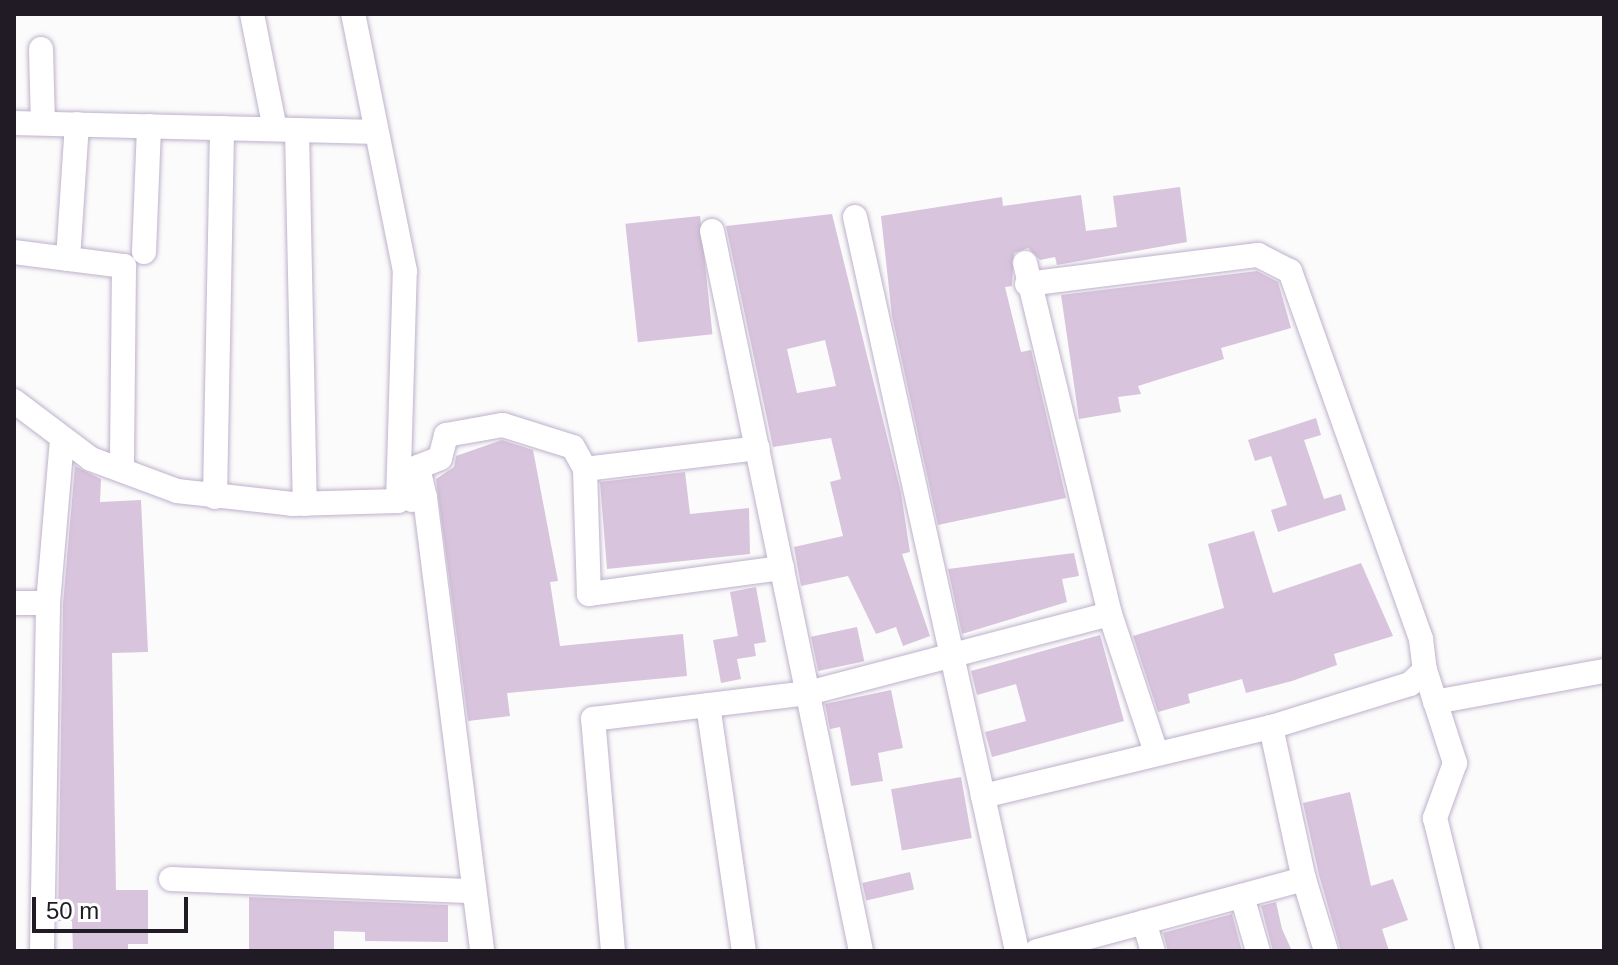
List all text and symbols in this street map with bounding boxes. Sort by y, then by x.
scale bar [36,881,192,931]
text: 50 m [46,897,99,924]

